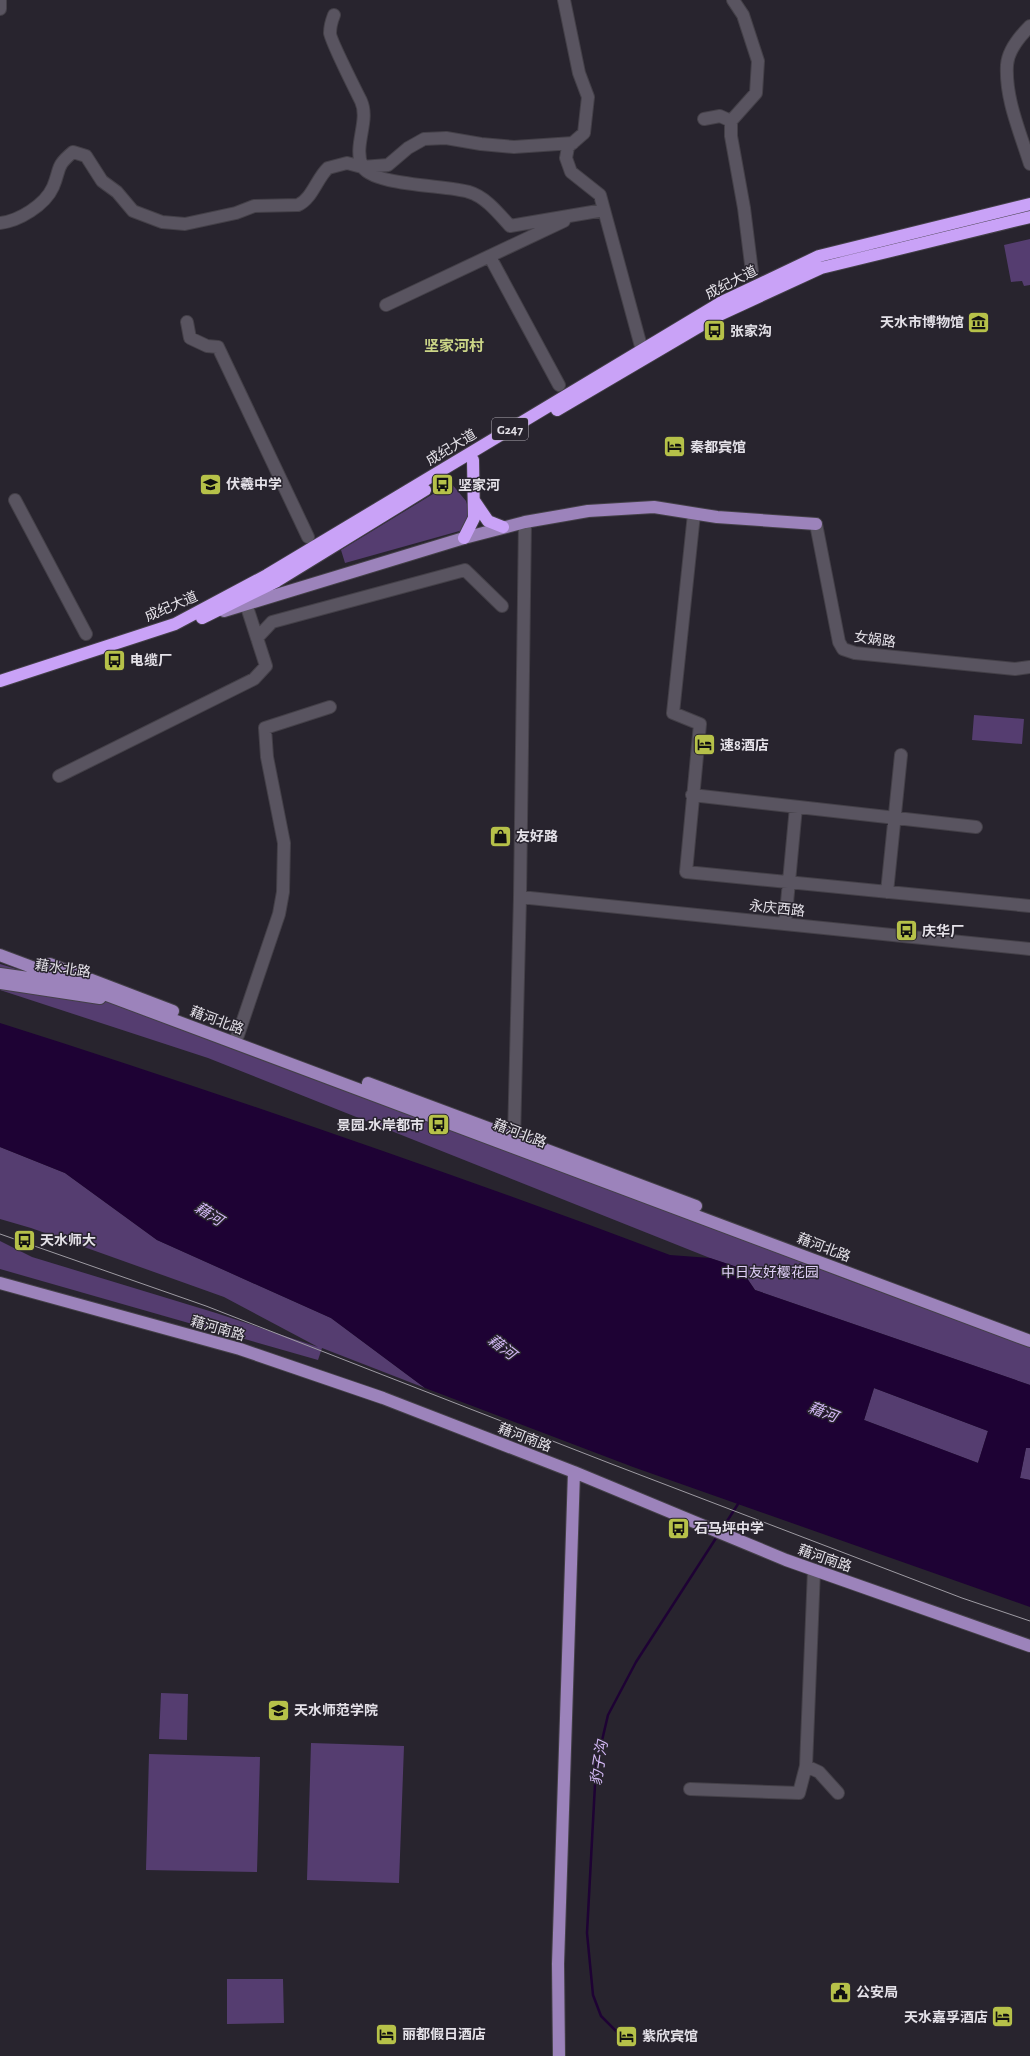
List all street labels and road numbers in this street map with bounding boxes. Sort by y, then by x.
street label: 成纪大道 [703,263,760,302]
road number: G247 [492,418,528,440]
street label: 成纪大道 [423,427,479,468]
street label: 成纪大道 [142,589,200,624]
street label: 女娲路 [853,628,897,650]
street label: 永庆西路 [748,898,806,919]
street label: 藉水北路 [34,956,92,980]
street label: 藉河北路 [188,1003,246,1037]
street label: 藉河北路 [491,1115,549,1151]
street label: 藉河北路 [795,1229,853,1265]
street label: 藉河南路 [189,1314,247,1343]
street label: 藉河南路 [496,1420,554,1455]
street label: 藉河南路 [796,1542,854,1575]

